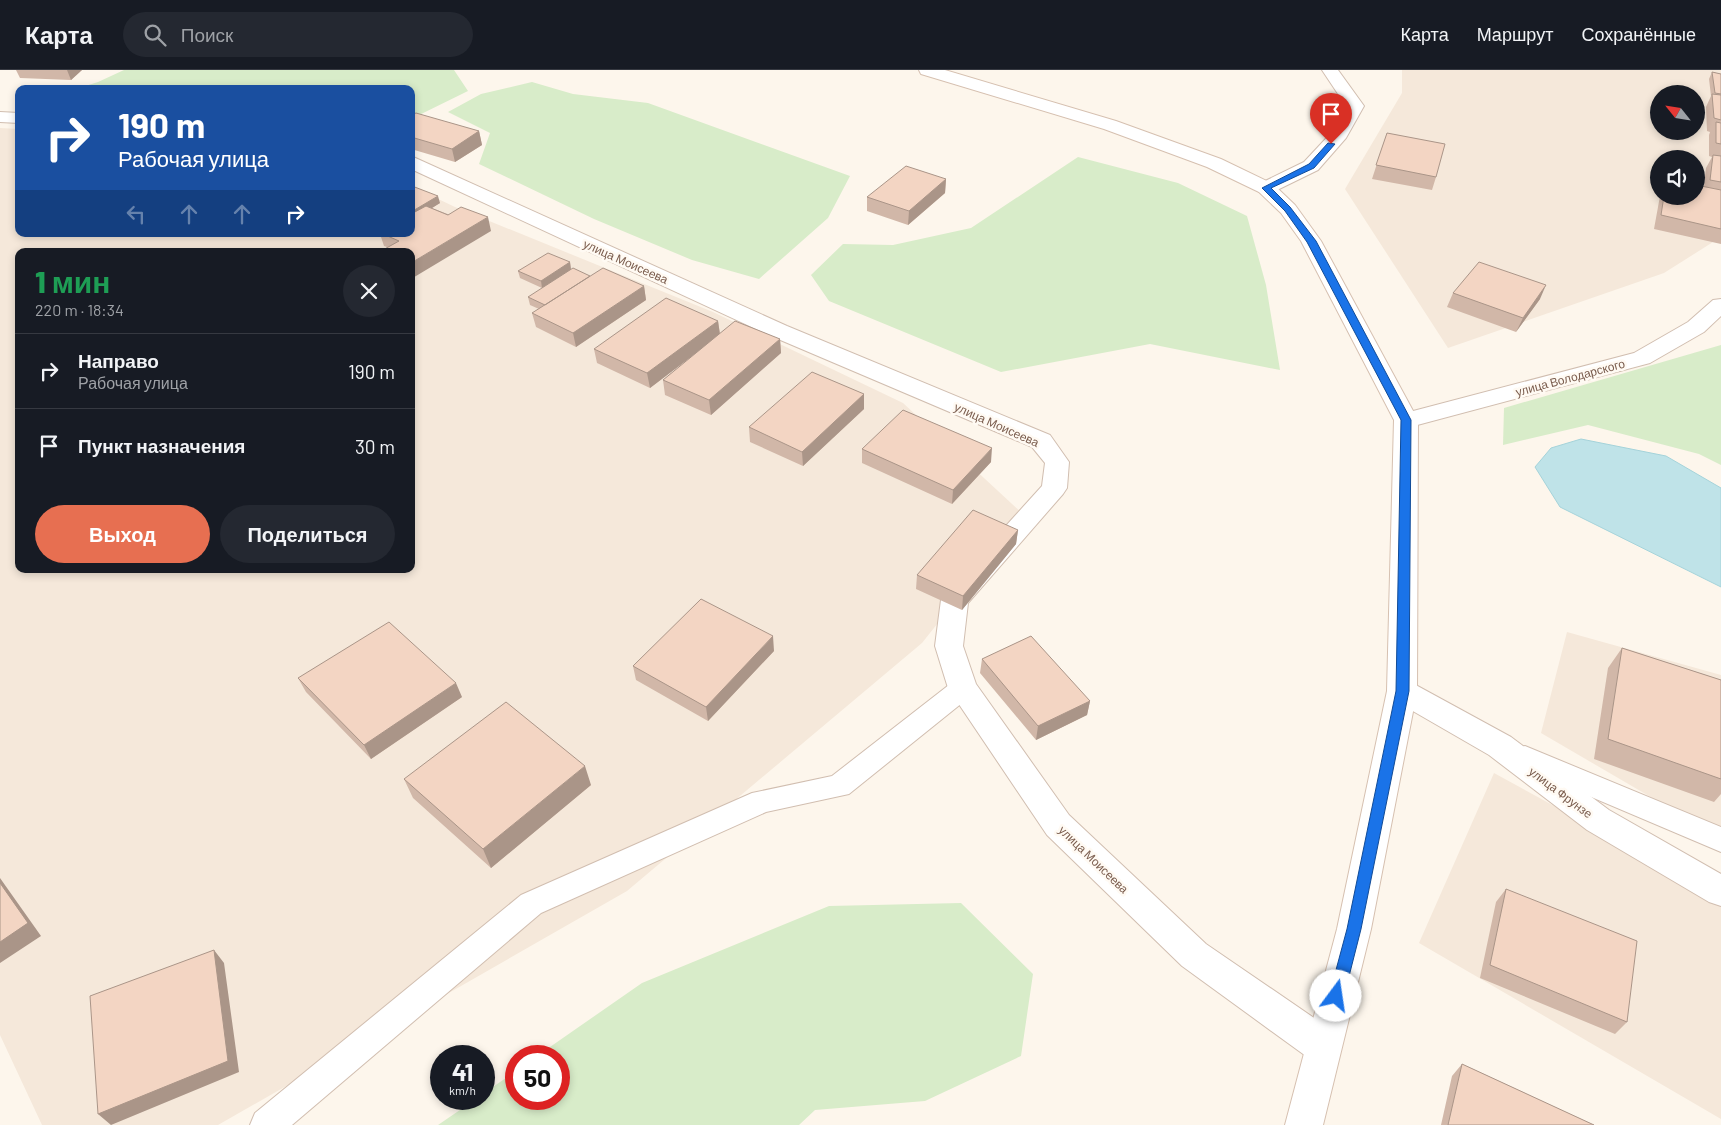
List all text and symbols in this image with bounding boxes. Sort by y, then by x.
search box [123,12,473,57]
text: Карта [25,20,93,49]
icon: search [141,21,169,49]
text: Поиск [181,23,233,46]
text: Карта [1401,23,1449,45]
text: Маршрут [1477,23,1553,45]
text: Сохранённые [1581,23,1696,45]
north arrow [1650,85,1705,140]
map controls [1650,85,1705,205]
pin [1310,93,1352,144]
icon: arrive [1317,100,1345,128]
text: 190 m [118,103,205,145]
icon: right [35,105,100,170]
text: Рабочая улица [118,145,269,171]
button: sound [1650,150,1705,205]
icon: left [122,200,150,228]
icon: ahead [175,200,203,228]
icon: ahead [228,200,256,228]
icon: right [281,200,309,228]
street label: улица Моисеева [581,236,671,287]
text: 1 мин [35,263,110,299]
button: close [343,265,395,317]
text: 220 m · 18:34 [35,300,124,319]
text: Направо [78,349,159,372]
street label: улица Володарского [1514,356,1627,399]
icon: right [35,357,63,385]
text: 190 m [348,360,395,383]
text: Рабочая улица [78,373,188,392]
street label: улица Моисеева [952,399,1042,450]
icon: arrive [35,432,63,460]
text: Пункт назначения [78,434,245,457]
text: 30 m [355,435,395,458]
button: Выход [35,505,210,563]
button: Поделиться [220,505,395,563]
street label: улица Фрунзе [1526,764,1596,821]
street label: улица Моисеева [1056,822,1132,897]
position arrow [1309,969,1361,1021]
speed limit sign: 50 [505,1045,570,1110]
text: 41 [452,1056,473,1086]
text: km/h [449,1083,476,1097]

